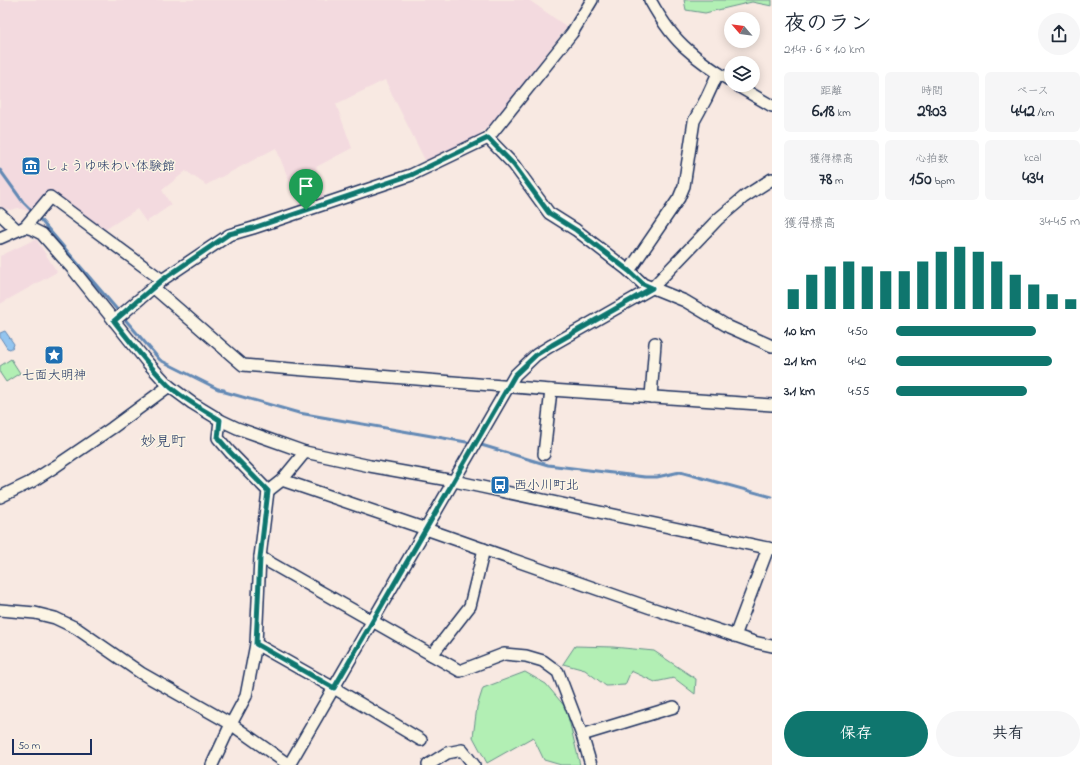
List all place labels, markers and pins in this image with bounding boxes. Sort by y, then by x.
museum icon: しょうゆ味わい体験館 [20,155,42,177]
place label: しょうゆ味わい体験館 [45,157,175,176]
pin [289,169,323,210]
place icon: 七面大明神 [43,344,65,366]
place label: 七面大明神 [21,366,87,385]
bus stop icon: 西小川町北 [489,474,511,496]
place label: 西小川町北 [514,476,579,495]

